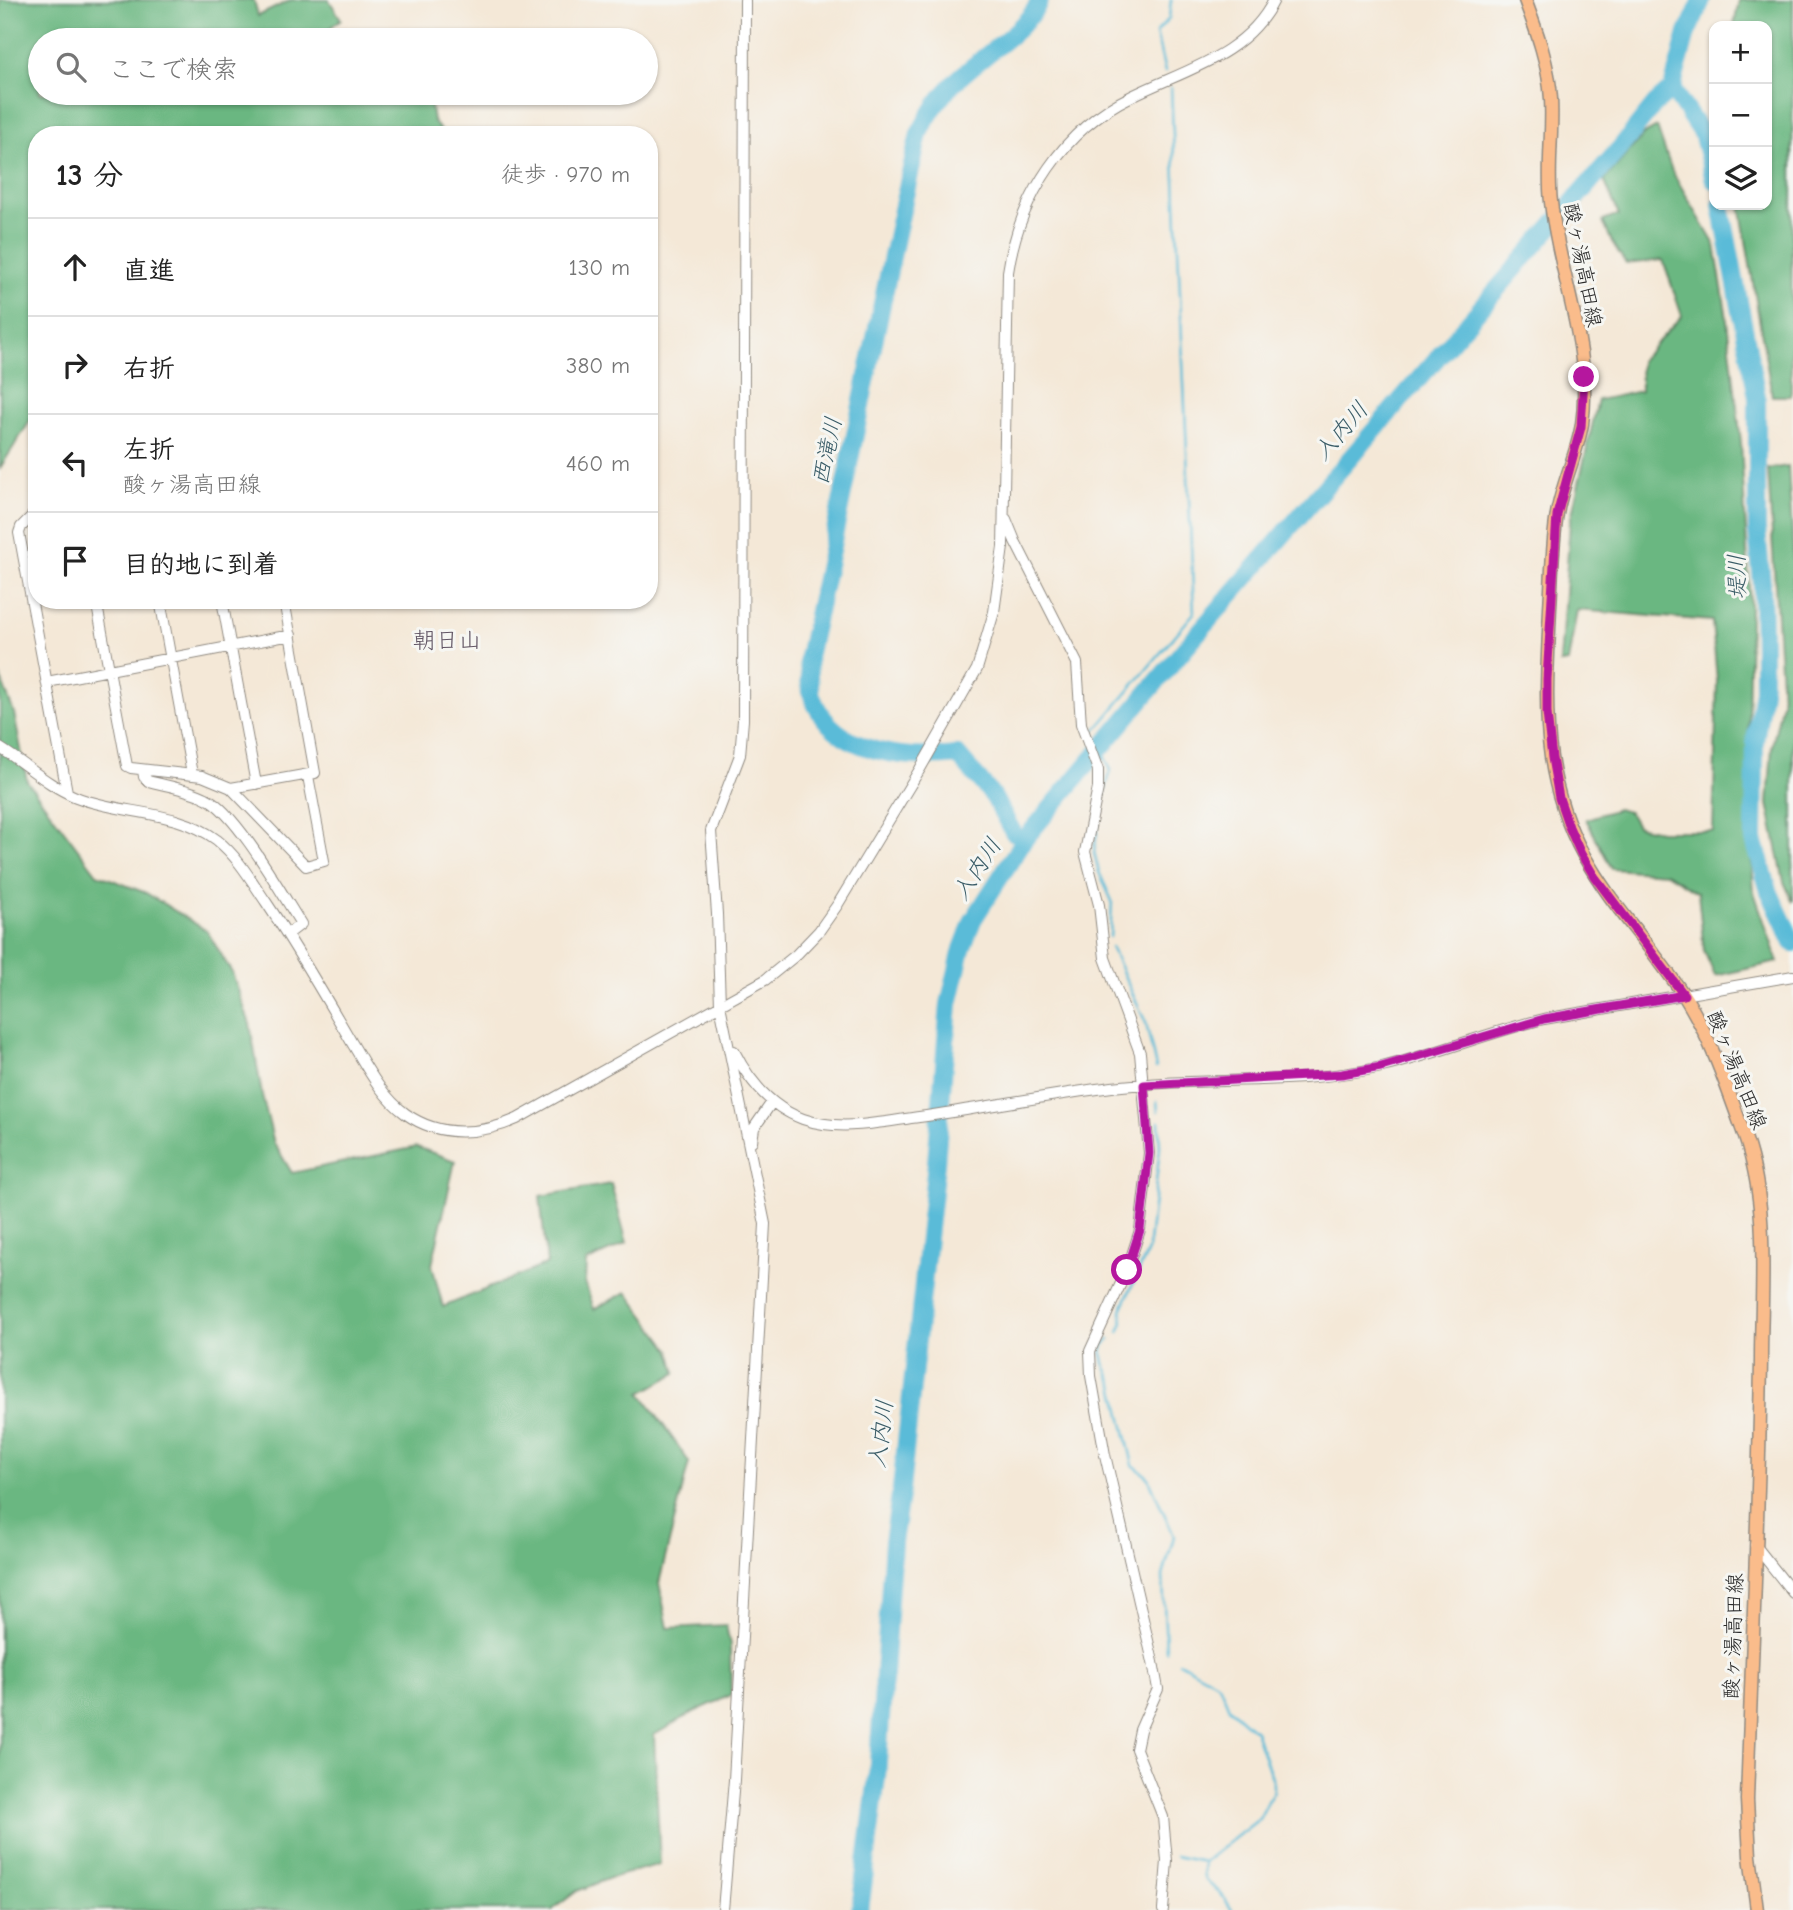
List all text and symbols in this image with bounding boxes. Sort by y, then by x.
map controls [1709,21,1772,210]
button: + [1709,21,1772,84]
search box [28,28,658,105]
icon: search [52,48,90,86]
text: ここで検索 [108,55,238,85]
button: − [1709,84,1772,147]
button: layers [1709,147,1772,210]
text: 13 分 [56,158,123,193]
text: 徒歩 · 970 m [501,161,630,188]
street label: 酸ヶ湯高田線 [1559,201,1607,329]
icon: ahead [56,248,94,286]
text: 130 m [569,254,630,281]
text: 直進 [123,256,175,286]
icon: right [56,346,94,384]
text: 380 m [566,352,630,379]
text: 右折 [123,354,175,384]
route end [1568,361,1599,392]
water label: 入内川 [1308,396,1374,466]
water label: 西滝川 [807,414,847,488]
text: 左折 [123,435,175,465]
icon: left [56,444,94,482]
text: 460 m [566,450,630,477]
text: 酸ヶ湯高田線 [123,471,261,498]
icon: arrive [56,542,94,580]
text: 目的地に到着 [123,550,279,580]
water label: 堤川 [1723,554,1751,600]
district label: 朝日山 [413,627,482,654]
water label: 入内川 [947,833,1007,905]
street label: 酸ヶ湯高田線 [1702,1007,1772,1133]
route start [1111,1254,1142,1285]
water label: 入内川 [863,1398,899,1470]
street label: 酸ヶ湯高田線 [1719,1573,1747,1699]

